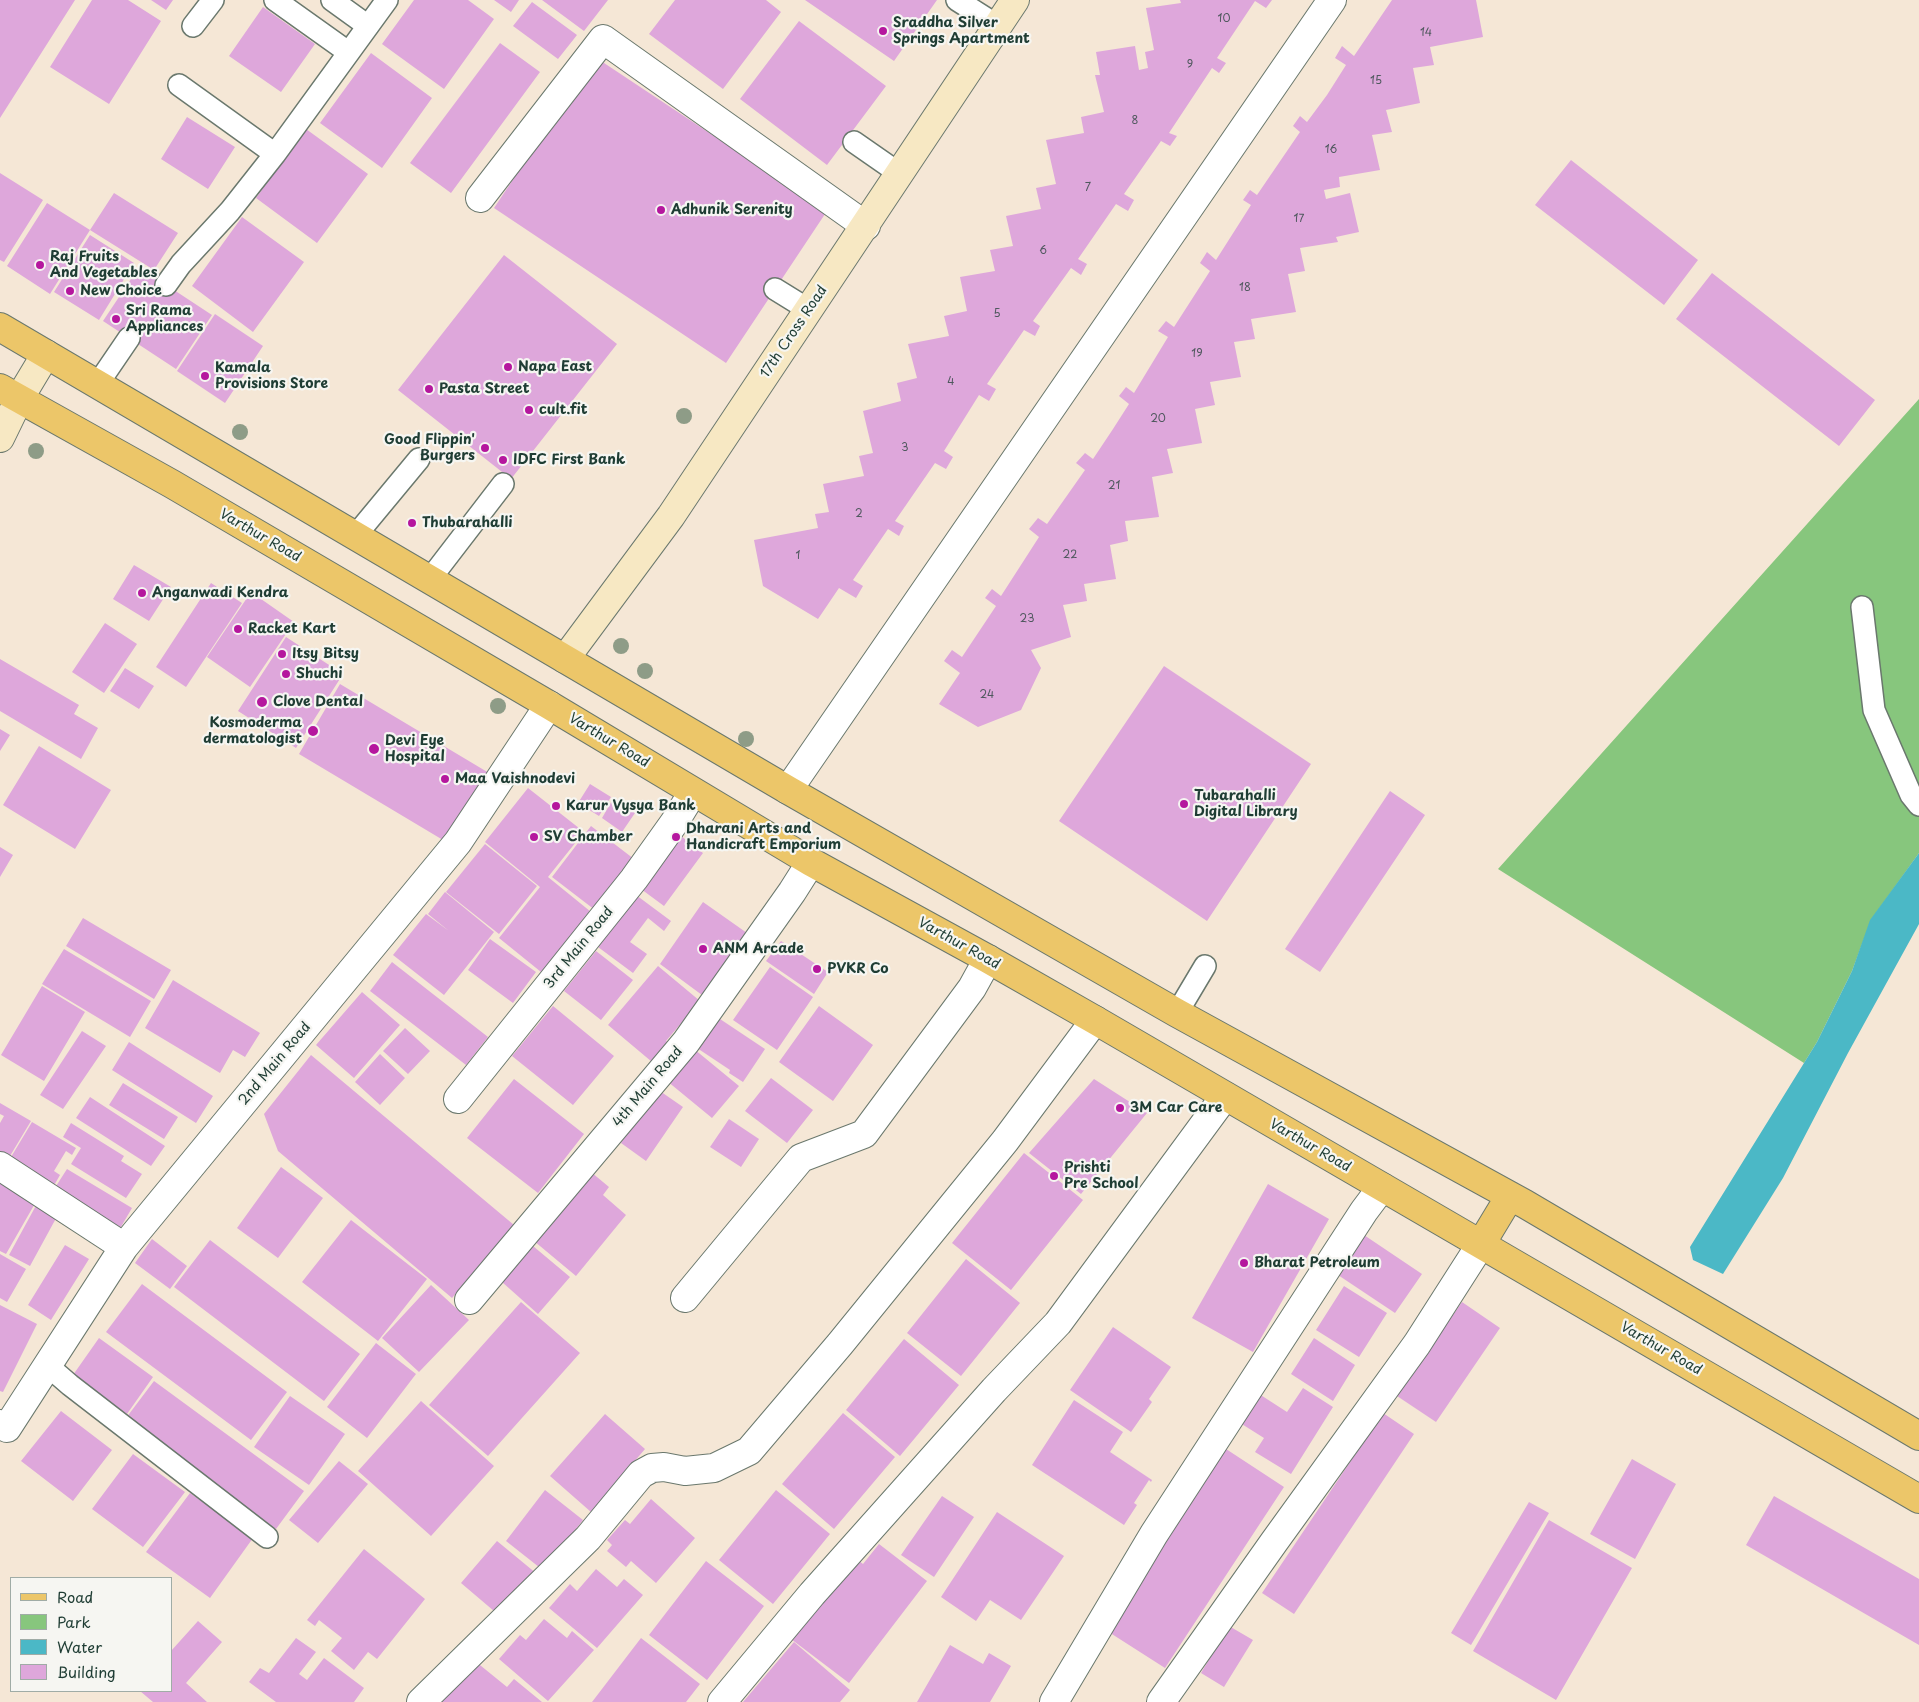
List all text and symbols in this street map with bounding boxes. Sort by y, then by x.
house number: 10 [1218,12,1230,26]
place label: Sraddha Silver Springs Apartment [893,15,1030,48]
marker: Sraddha Silver Springs Apartment [877,25,889,37]
house number: 14 [1420,26,1432,40]
house number: 9 [1187,58,1193,72]
house number: 15 [1370,74,1382,88]
house number: 8 [1132,114,1138,128]
house number: 16 [1325,143,1337,157]
house number: 7 [1085,181,1091,195]
place label: Adhunik Serenity [671,202,793,218]
marker: Adhunik Serenity [655,204,667,216]
house number: 17 [1294,212,1304,226]
house number: 6 [1039,244,1047,258]
place label: Raj Fruits And Vegetables [50,249,157,282]
marker: Raj Fruits And Vegetables [34,259,46,271]
house number: 18 [1239,281,1251,295]
place label: New Choice [80,283,162,299]
street label: 17th Cross Road [757,283,831,381]
marker: New Choice [64,285,76,297]
place label: Sri Rama Appliances [126,303,203,336]
house number: 5 [993,307,1001,321]
marker: Sri Rama Appliances [110,313,122,325]
house number: 19 [1191,347,1203,361]
place label: Napa East [518,359,592,375]
place label: Kamala Provisions Store [215,360,328,392]
marker: Napa East [502,361,514,373]
marker: Kamala Provisions Store [199,370,211,382]
house number: 4 [947,375,955,389]
place label: Pasta Street [439,381,529,397]
marker: Pasta Street [423,383,435,395]
place label: cult.fit [539,402,588,418]
marker: cult.fit [523,404,535,416]
house number: 20 [1150,412,1166,426]
place label: Good Flippin' Burgers [384,432,475,464]
house number: 3 [901,441,909,455]
marker: Good Flippin' Burgers [479,442,491,454]
place label: IDFC First Bank [513,452,625,468]
marker: IDFC First Bank [497,454,509,466]
house number: 21 [1108,479,1120,493]
street label: Varthur Road [216,506,304,566]
house number: 2 [855,507,863,521]
place label: Thubarahalli [422,515,512,531]
marker: Thubarahalli [406,517,418,529]
house number: 22 [1063,548,1077,562]
house number: 1 [796,549,800,563]
place label: Anganwadi Kendra [152,585,288,601]
marker: Anganwadi Kendra [136,587,148,599]
house number: 23 [1020,612,1034,626]
place label: Racket Kart [248,621,336,637]
marker: Racket Kart [232,623,244,635]
place label: Itsy Bitsy [292,646,359,662]
marker: Itsy Bitsy [276,648,288,660]
place label: Shuchi [296,666,343,682]
marker: Shuchi [280,668,292,680]
house number: 24 [980,688,994,702]
place label: Clove Dental [273,694,363,710]
marker: Clove Dental [255,695,269,709]
street label: Varthur Road [566,710,652,772]
place label: Kosmoderma dermatologist [203,715,302,748]
marker: Kosmoderma dermatologist [306,724,320,738]
place label: Devi Eye Hospital [385,733,445,766]
marker: Devi Eye Hospital [367,742,381,756]
place label: Maa Vaishnodevi [455,771,575,787]
marker: Maa Vaishnodevi [439,773,451,785]
place label: Tubarahalli Digital Library [1194,788,1298,820]
place label: Karur Vysya Bank [566,798,696,814]
marker: Tubarahalli Digital Library [1178,798,1190,810]
marker: Karur Vysya Bank [550,800,562,812]
place label: Dharani Arts and Handicraft Emporium [686,821,841,854]
place label: SV Chamber [544,829,633,845]
marker: SV Chamber [528,831,540,843]
marker: Dharani Arts and Handicraft Emporium [670,831,682,843]
street label: 3rd Main Road [541,904,617,992]
street label: Varthur Road [915,915,1003,973]
place label: ANM Arcade [713,941,804,957]
marker: ANM Arcade [697,943,709,955]
place label: PVKR Co [827,961,889,977]
marker: PVKR Co [811,963,823,975]
street label: 2nd Main Road [235,1019,315,1109]
street label: 4th Main Road [609,1043,687,1131]
place label: 3M Car Care [1130,1100,1222,1116]
marker: 3M Car Care [1114,1102,1126,1114]
street label: Varthur Road [1266,1116,1354,1176]
place label: Prishti Pre School [1064,1160,1138,1192]
marker: Prishti Pre School [1048,1170,1060,1182]
place label: Bharat Petroleum [1254,1255,1380,1271]
marker: Bharat Petroleum [1238,1257,1250,1269]
street label: Varthur Road [1617,1319,1705,1379]
legend [10,1577,172,1692]
text: Road [57,1585,93,1608]
text: Park [57,1610,91,1633]
text: Water [57,1635,102,1658]
text: Building [57,1660,116,1683]

